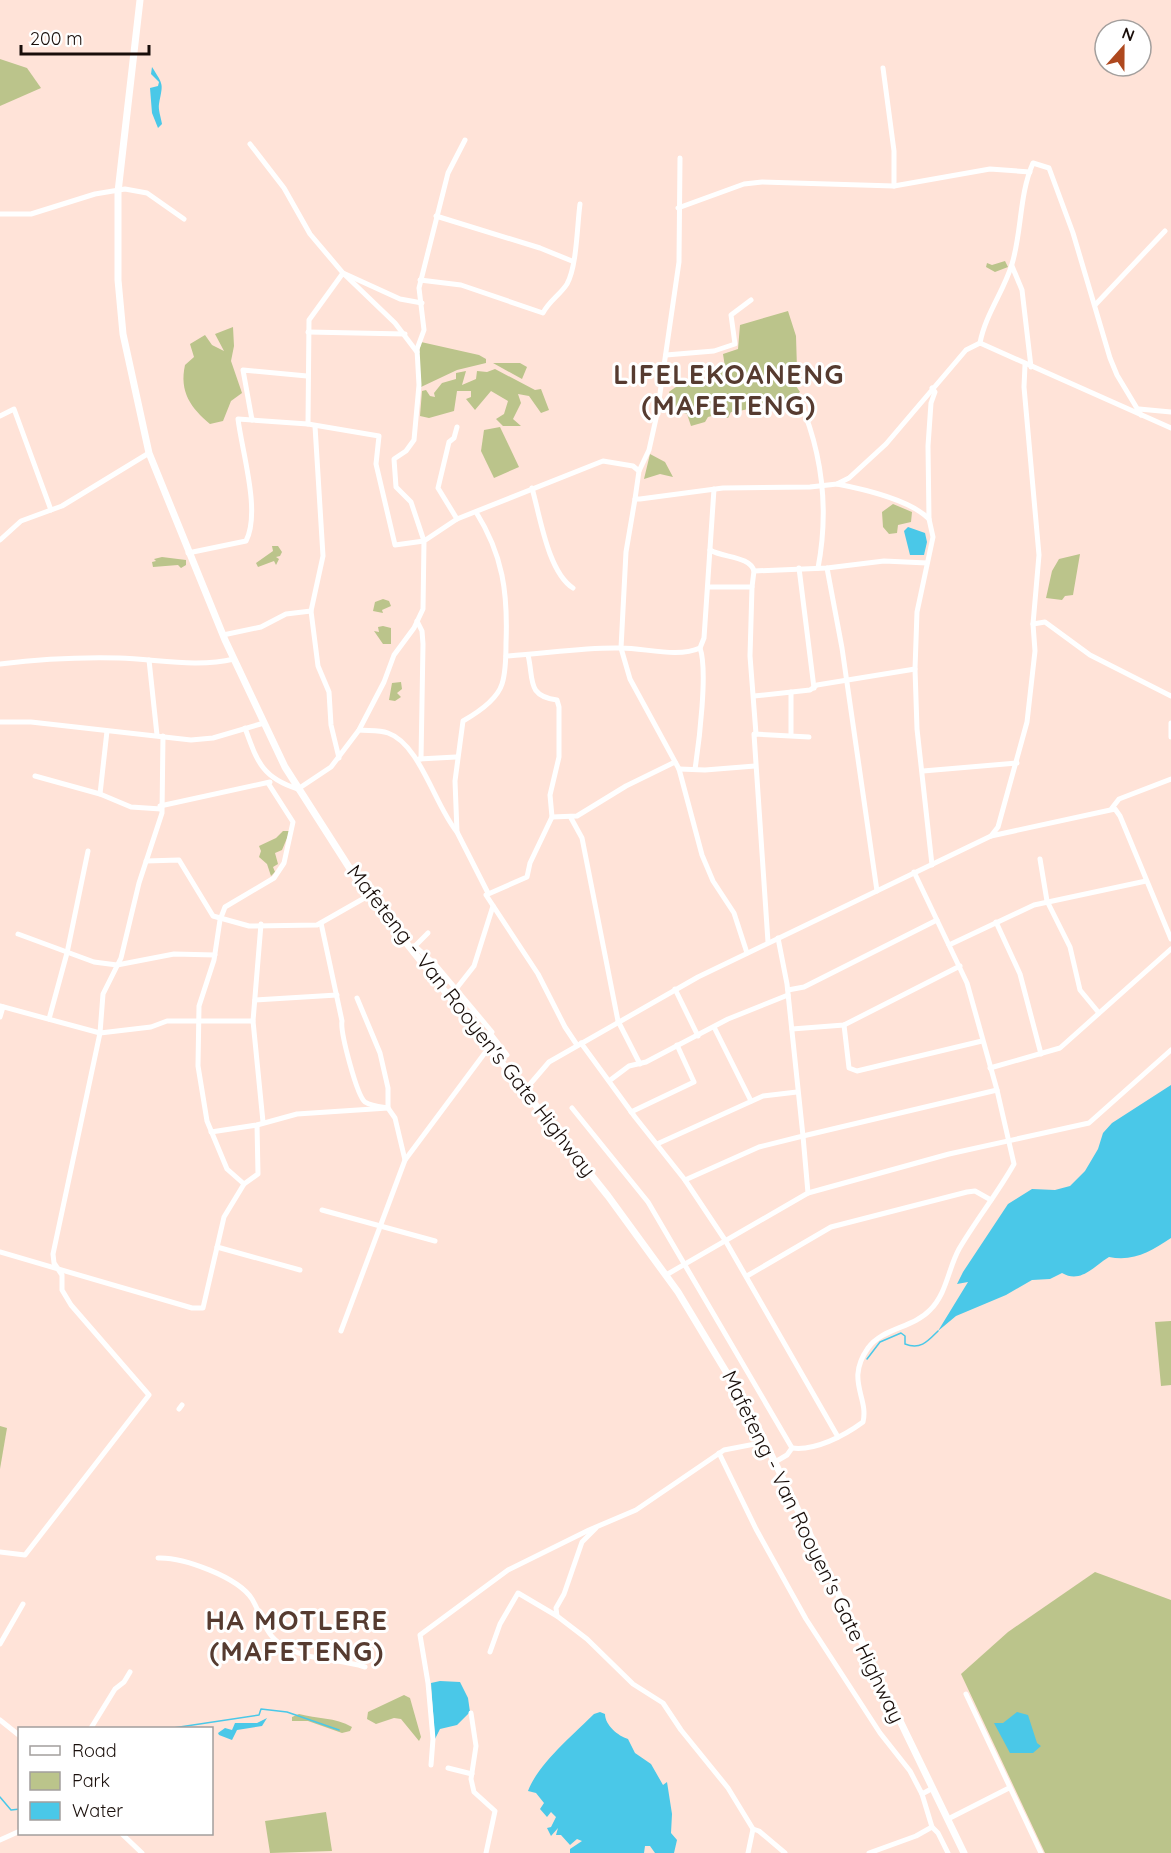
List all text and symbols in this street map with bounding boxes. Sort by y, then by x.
scale bar [21,18,148,56]
north arrow [1093,18,1153,78]
text: N [1119,23,1137,45]
text: 200 m [30,27,83,50]
district label: LIFELEKOANENG (MAFETENG) [613,357,845,422]
street label: Mafeteng - Van Rooyen's Gate Highway [342,859,602,1182]
street label: Mafeteng - Van Rooyen's Gate Highway [717,1366,911,1727]
district label: HA MOTLERE (MAFETENG) [206,1603,388,1668]
legend [18,1727,213,1835]
text: Road [72,1739,117,1762]
text: Park [72,1769,110,1792]
text: Water [72,1799,123,1822]

